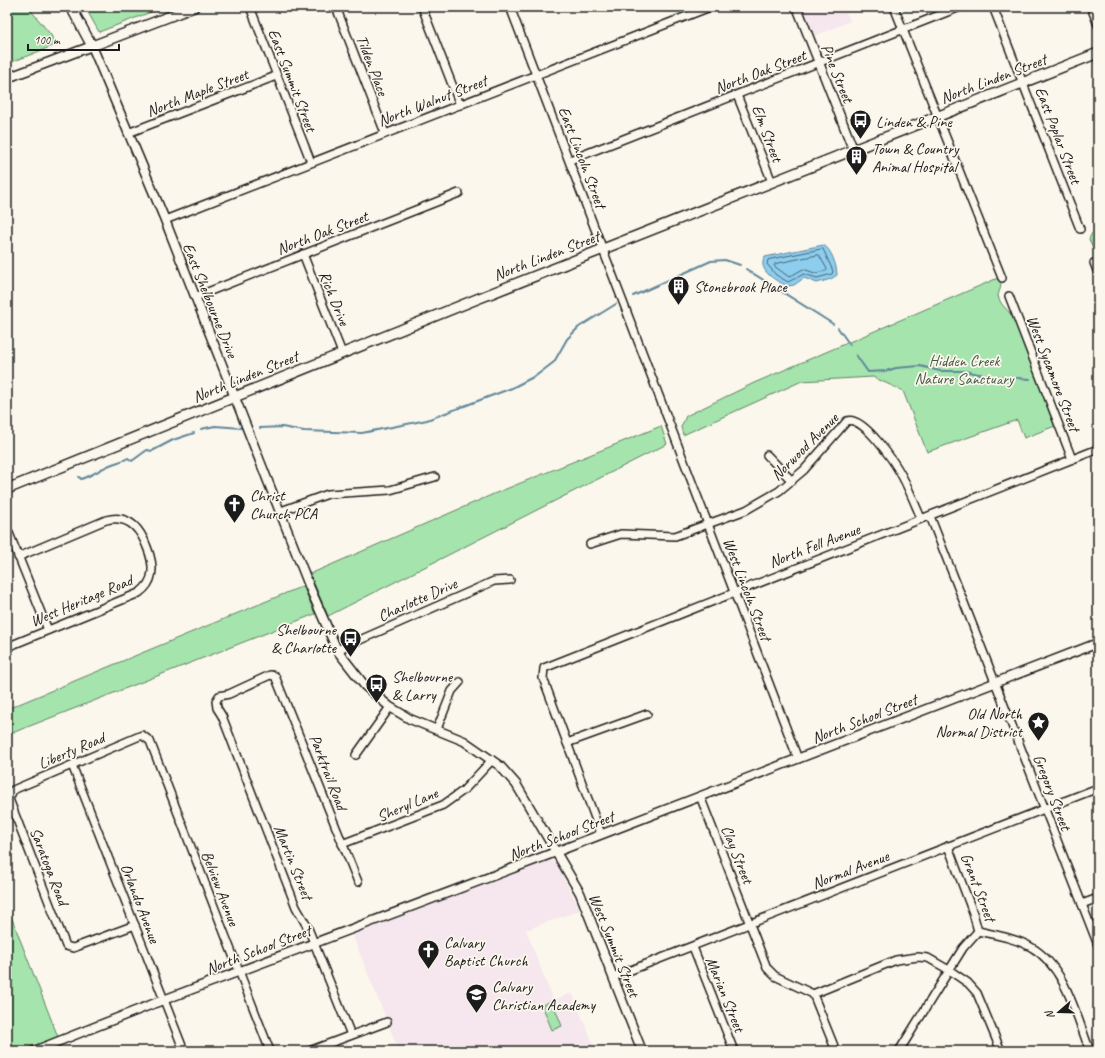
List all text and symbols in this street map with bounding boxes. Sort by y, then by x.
scale bar [28,26,119,52]
street label: East Summit Street [263,26,321,136]
text: 100 m [34,32,61,48]
street label: Tilden Place [351,32,393,100]
street label: Pine Street [816,41,858,107]
street label: North Oak Street [712,45,810,98]
street label: North Linden Street [938,49,1052,108]
street label: North Maple Street [144,64,253,122]
street label: North Walnut Street [375,70,492,131]
street label: East Poplar Street [1030,84,1086,188]
street label: Elm Street [747,102,788,166]
street label: East Lincoln Street [554,104,612,213]
bus stop icon: Linden & Pine [847,108,873,141]
place label: Linden & Pine [876,112,953,132]
place label: Town & Country Animal Hospital [872,139,960,177]
building icon: Town & Country Animal Hospital [843,144,869,177]
street label: North Oak Street [274,206,372,259]
street label: North Linden Street [491,226,605,285]
street label: East Shelbourne Drive [178,240,243,362]
street label: Rich Drive [314,268,355,330]
building icon: Stonebrook Place [665,273,691,306]
place label: Stonebrook Place [694,277,788,297]
street label: West Sycamore Street [1022,313,1085,437]
street label: North Linden Street [190,346,303,407]
park label: Hidden Creek Nature Sanctuary [914,351,1015,389]
street label: Norwood Avenue [767,407,844,485]
place label: Christ Church PCA [250,486,318,524]
church icon: Christ Church PCA [221,491,247,524]
street label: North Fell Avenue [766,519,864,572]
street label: West Lincoln Street [718,535,777,646]
street label: West Heritage Road [27,569,138,631]
street label: Charlotte Drive [375,573,462,626]
place label: Shelbourne & Charlotte [271,620,338,658]
bus stop icon: Shelbourne & Charlotte [338,625,364,658]
place label: Shelbourne & Larry [392,667,454,705]
bus stop icon: Shelbourne & Larry [364,672,390,705]
street label: North School Street [809,689,922,748]
place label: Old North Normal District [936,704,1024,742]
place icon: Old North Normal District [1025,709,1051,742]
street label: Liberty Road [35,727,110,774]
street label: Parktrail Road [305,732,353,815]
street label: Gregory Street [1028,752,1076,835]
street label: Sheryl Lane [374,782,442,827]
street label: North School Street [506,806,619,865]
street label: Martin Street [269,822,318,905]
street label: Clay Street [716,822,758,888]
street label: Saratoga Road [25,825,74,910]
street label: Normal Avenue [809,846,893,894]
street label: Belview Avenue [197,848,244,930]
street label: Grant Street [956,850,1001,927]
street label: Orlando Avenue [116,861,165,947]
street label: West Summit Street [584,891,645,1002]
street label: North School Street [203,920,316,979]
place label: Calvary Baptist Church [444,933,528,971]
church icon: Calvary Baptist Church [416,938,442,971]
street label: Marian Street [701,954,750,1037]
place label: Calvary Christian Academy [492,977,596,1015]
school or university icon: Calvary Christian Academy [463,982,489,1015]
north arrow [1039,992,1079,1032]
text: N [1041,1008,1057,1021]

